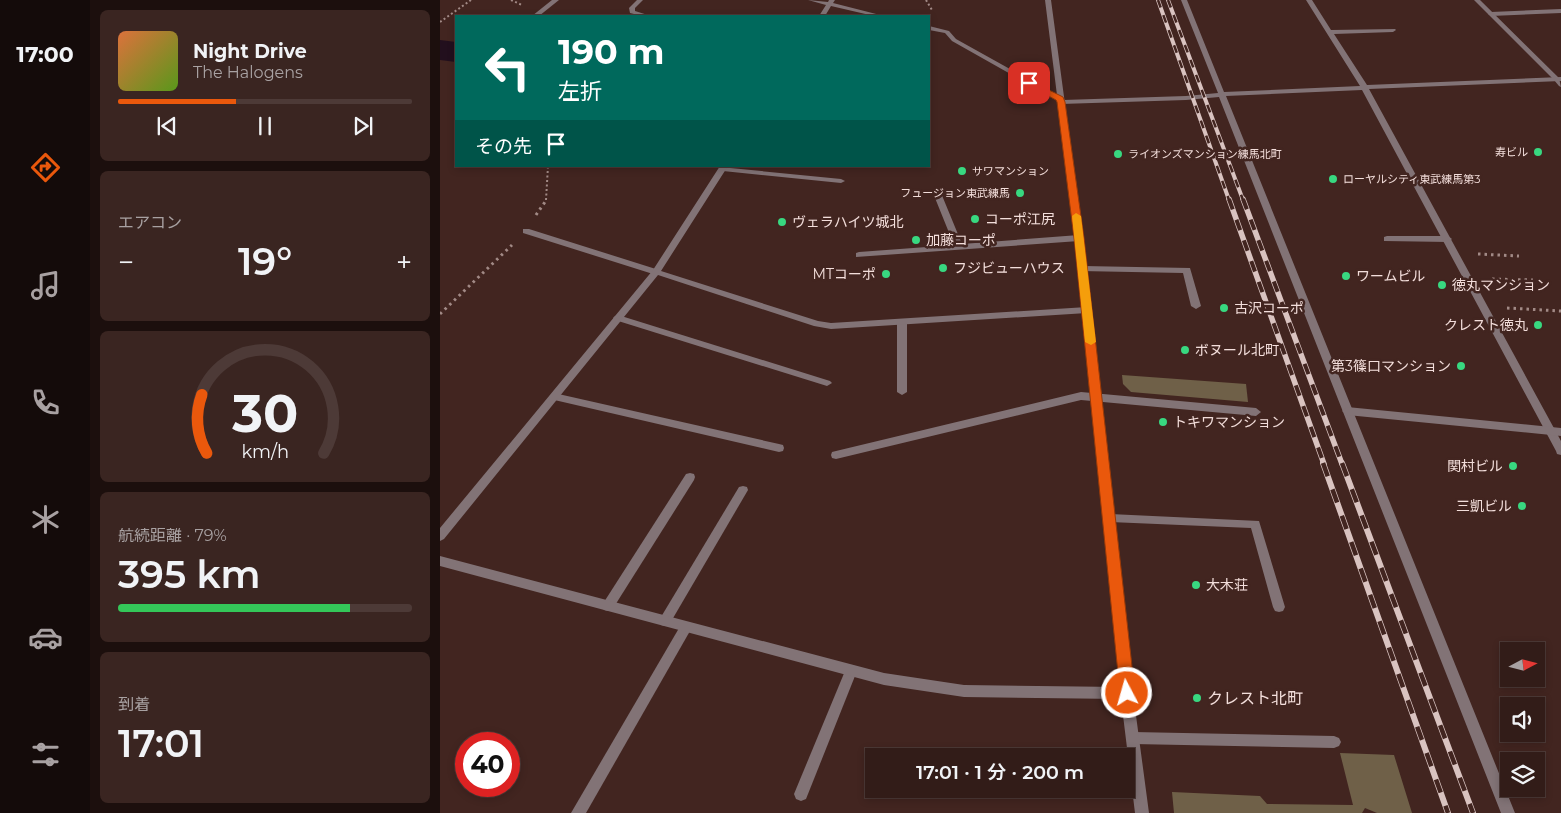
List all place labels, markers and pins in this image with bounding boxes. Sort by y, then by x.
pin [1008,62,1050,104]
place label: 寿ビル [1495,145,1528,159]
marker: 寿ビル [1532,146,1544,158]
place label: ライオンズマンション練馬北町 [1128,147,1282,161]
marker: ライオンズマンション練馬北町 [1112,148,1124,160]
place label: サワマンション [972,164,1049,178]
marker: サワマンション [956,165,968,177]
place label: ローヤルシティ東武練馬第3 [1343,172,1481,186]
marker: ローヤルシティ東武練馬第3 [1327,173,1339,185]
place label: フュージョン東武練馬 [900,186,1010,200]
marker: フュージョン東武練馬 [1014,187,1026,199]
place label: コーポ江尻 [985,210,1055,228]
place label: ヴェラハイツ城北 [792,213,904,231]
marker: コーポ江尻 [969,213,981,225]
marker: ヴェラハイツ城北 [776,216,788,228]
place label: 加藤コーポ [926,231,996,249]
marker: 加藤コーポ [910,234,922,246]
place label: フジビューハウス [953,259,1065,277]
marker: フジビューハウス [937,262,949,274]
place label: MTコーポ [813,265,876,283]
place label: ワームビル [1356,267,1426,285]
marker: MTコーポ [880,268,892,280]
marker: ワームビル [1340,270,1352,282]
place label: 徳丸マンション [1452,276,1550,294]
marker: 徳丸マンション [1436,279,1448,291]
place label: 古沢コーポ [1234,299,1304,317]
marker: 古沢コーポ [1218,302,1230,314]
place label: クレスト徳丸 [1444,316,1528,334]
marker: クレスト徳丸 [1532,319,1544,331]
place label: ボヌール北町 [1195,341,1279,359]
marker: ボヌール北町 [1179,344,1191,356]
place label: 第3篠口マンション [1331,357,1451,375]
marker: 第3篠口マンション [1455,360,1467,372]
place label: トキワマンション [1173,413,1285,431]
marker: トキワマンション [1157,416,1169,428]
place label: 関村ビル [1447,457,1503,475]
marker: 関村ビル [1507,460,1519,472]
place label: 三凱ビル [1456,497,1512,515]
marker: 三凱ビル [1516,500,1528,512]
place label: 大木荘 [1206,576,1248,594]
marker: 大木荘 [1190,579,1202,591]
place label: クレスト北町 [1207,689,1303,708]
marker: クレスト北町 [1191,692,1203,704]

